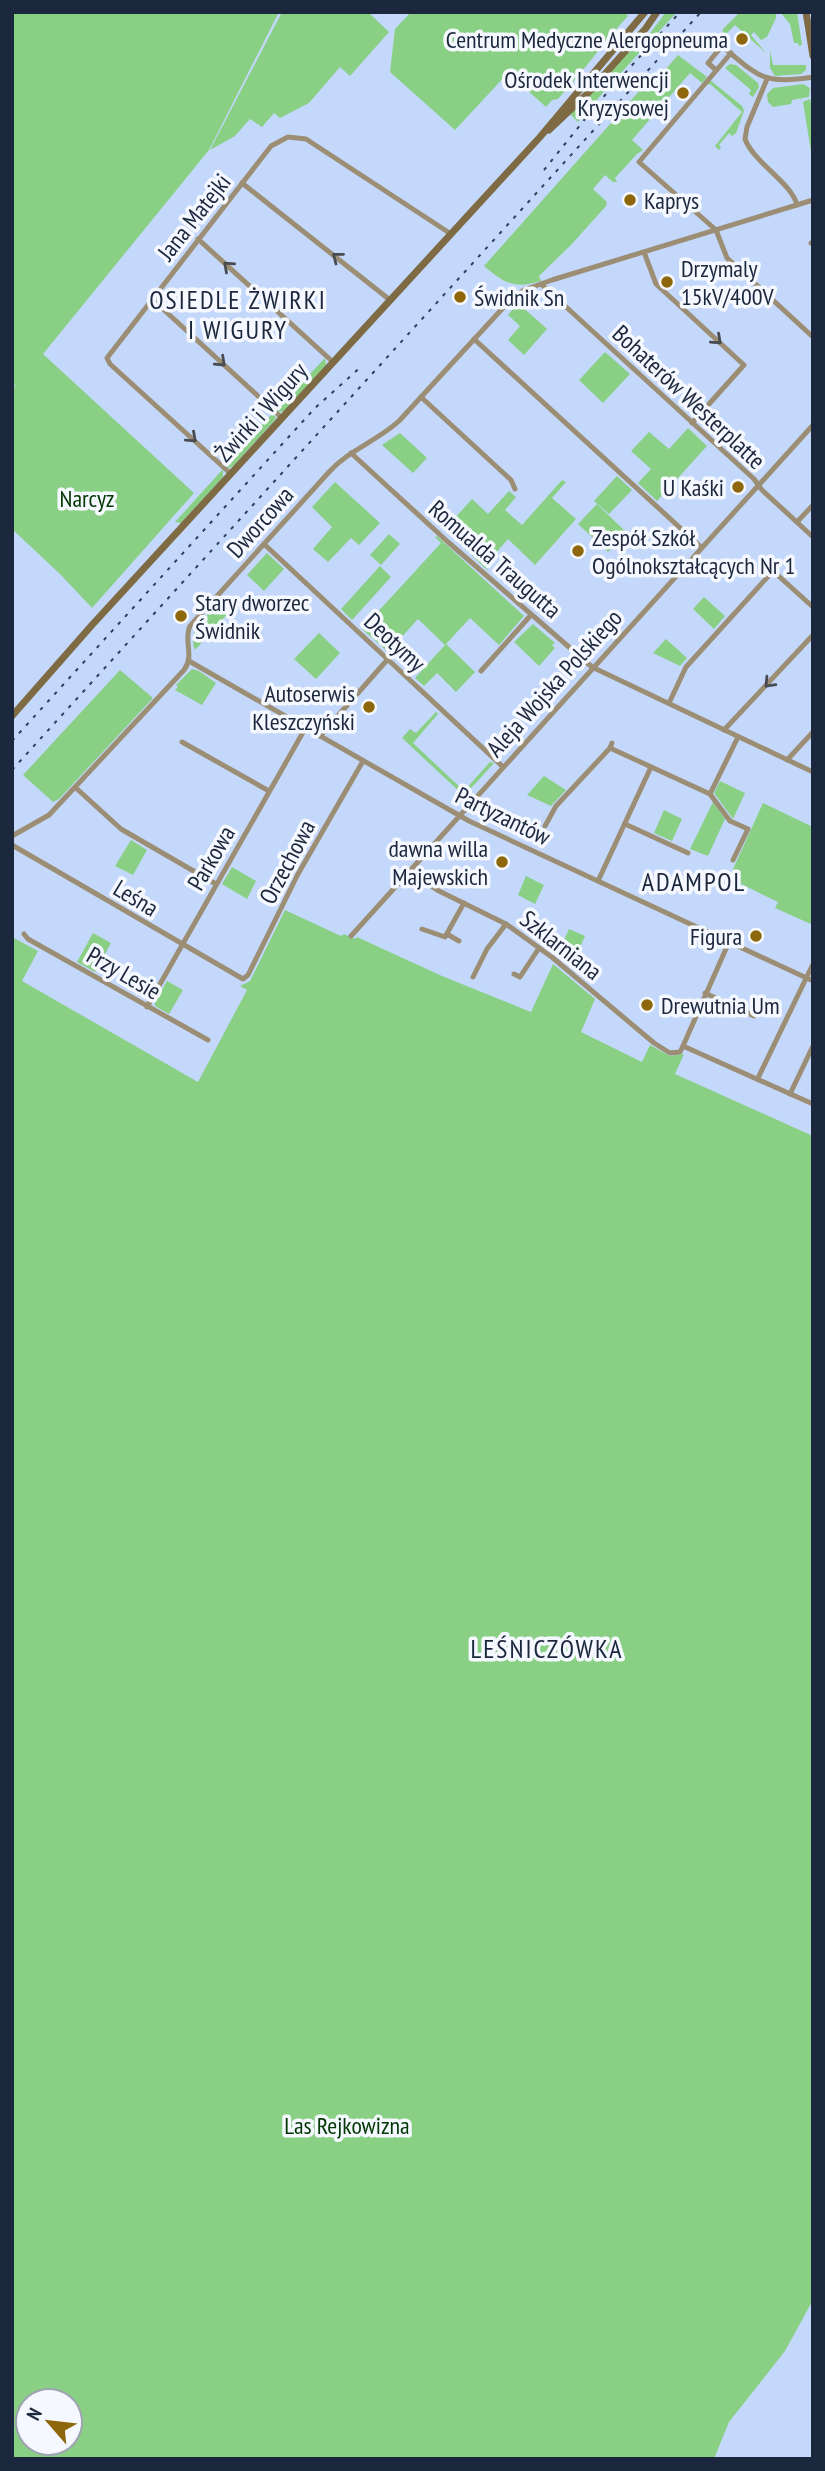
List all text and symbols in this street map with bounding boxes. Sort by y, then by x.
place label: Centrum Medyczne Alergopneuma [446,24,728,55]
marker: Centrum Medyczne Alergopneuma [734,31,750,47]
place label: Ośrodek Interwencji Kryzysowej [504,64,669,123]
marker: Ośrodek Interwencji Kryzysowej [675,85,691,101]
street label: Jana Matejki [150,167,237,267]
place label: Kaprys [644,185,699,216]
marker: Kaprys [622,192,638,208]
one-way arrow [332,253,345,266]
place label: Drzymaly 15kV/400V [681,253,775,312]
one-way arrow [224,262,237,275]
marker: Drzymaly 15kV/400V [659,274,675,290]
place label: Świdnik Sn [474,282,564,313]
district label: OSIEDLE ŻWIRKI I WIGURY [149,283,327,346]
marker: Świdnik Sn [452,289,468,305]
street label: Bohaterów Westerplatte [606,318,772,476]
one-way arrow [709,332,722,344]
one-way arrow [213,353,226,366]
street label: Żwirki i Wigury [208,356,314,468]
one-way arrow [184,430,197,443]
place label: U Kaśki [663,472,724,503]
marker: U Kaśki [730,479,746,495]
street label: Dworcowa [220,480,300,564]
park label: Narcyz [60,483,114,514]
street label: Romualda Traugutta [422,493,568,625]
place label: Zespół Szkół Ogólnokształcących Nr 1 [592,522,795,581]
marker: Zespół Szkół Ogólnokształcących Nr 1 [570,543,586,559]
place label: Stary dworzec Świdnik [195,587,310,646]
street label: Aleja Wojska Polskiego [479,603,629,763]
street label: Deotymy [358,606,432,678]
marker: Stary dworzec Świdnik [173,608,189,624]
one-way arrow [764,675,777,688]
place label: Autoserwis Kleszczyński [252,678,355,737]
marker: Autoserwis Kleszczyński [361,699,377,715]
street label: Partyzantów [450,780,556,853]
street label: Orzechowa [252,815,322,909]
street label: Parkowa [180,820,242,896]
place label: dawna willa Majewskich [388,833,488,892]
marker: dawna willa Majewskich [494,854,510,870]
district label: ADAMPOL [642,865,746,898]
street label: Leśna [108,873,164,923]
street label: Szklarniana [514,903,608,987]
place label: Figura [690,921,742,952]
marker: Figura [748,928,764,944]
street label: Przy Lesie [81,939,167,1007]
place label: Drewutnia Um [661,990,780,1021]
marker: Drewutnia Um [639,997,655,1013]
district label: LEŚNICZÓWKA [470,1632,624,1665]
park label: Las Rejkowizna [284,2110,410,2141]
north arrow [14,2387,84,2457]
text: N [21,2404,47,2424]

